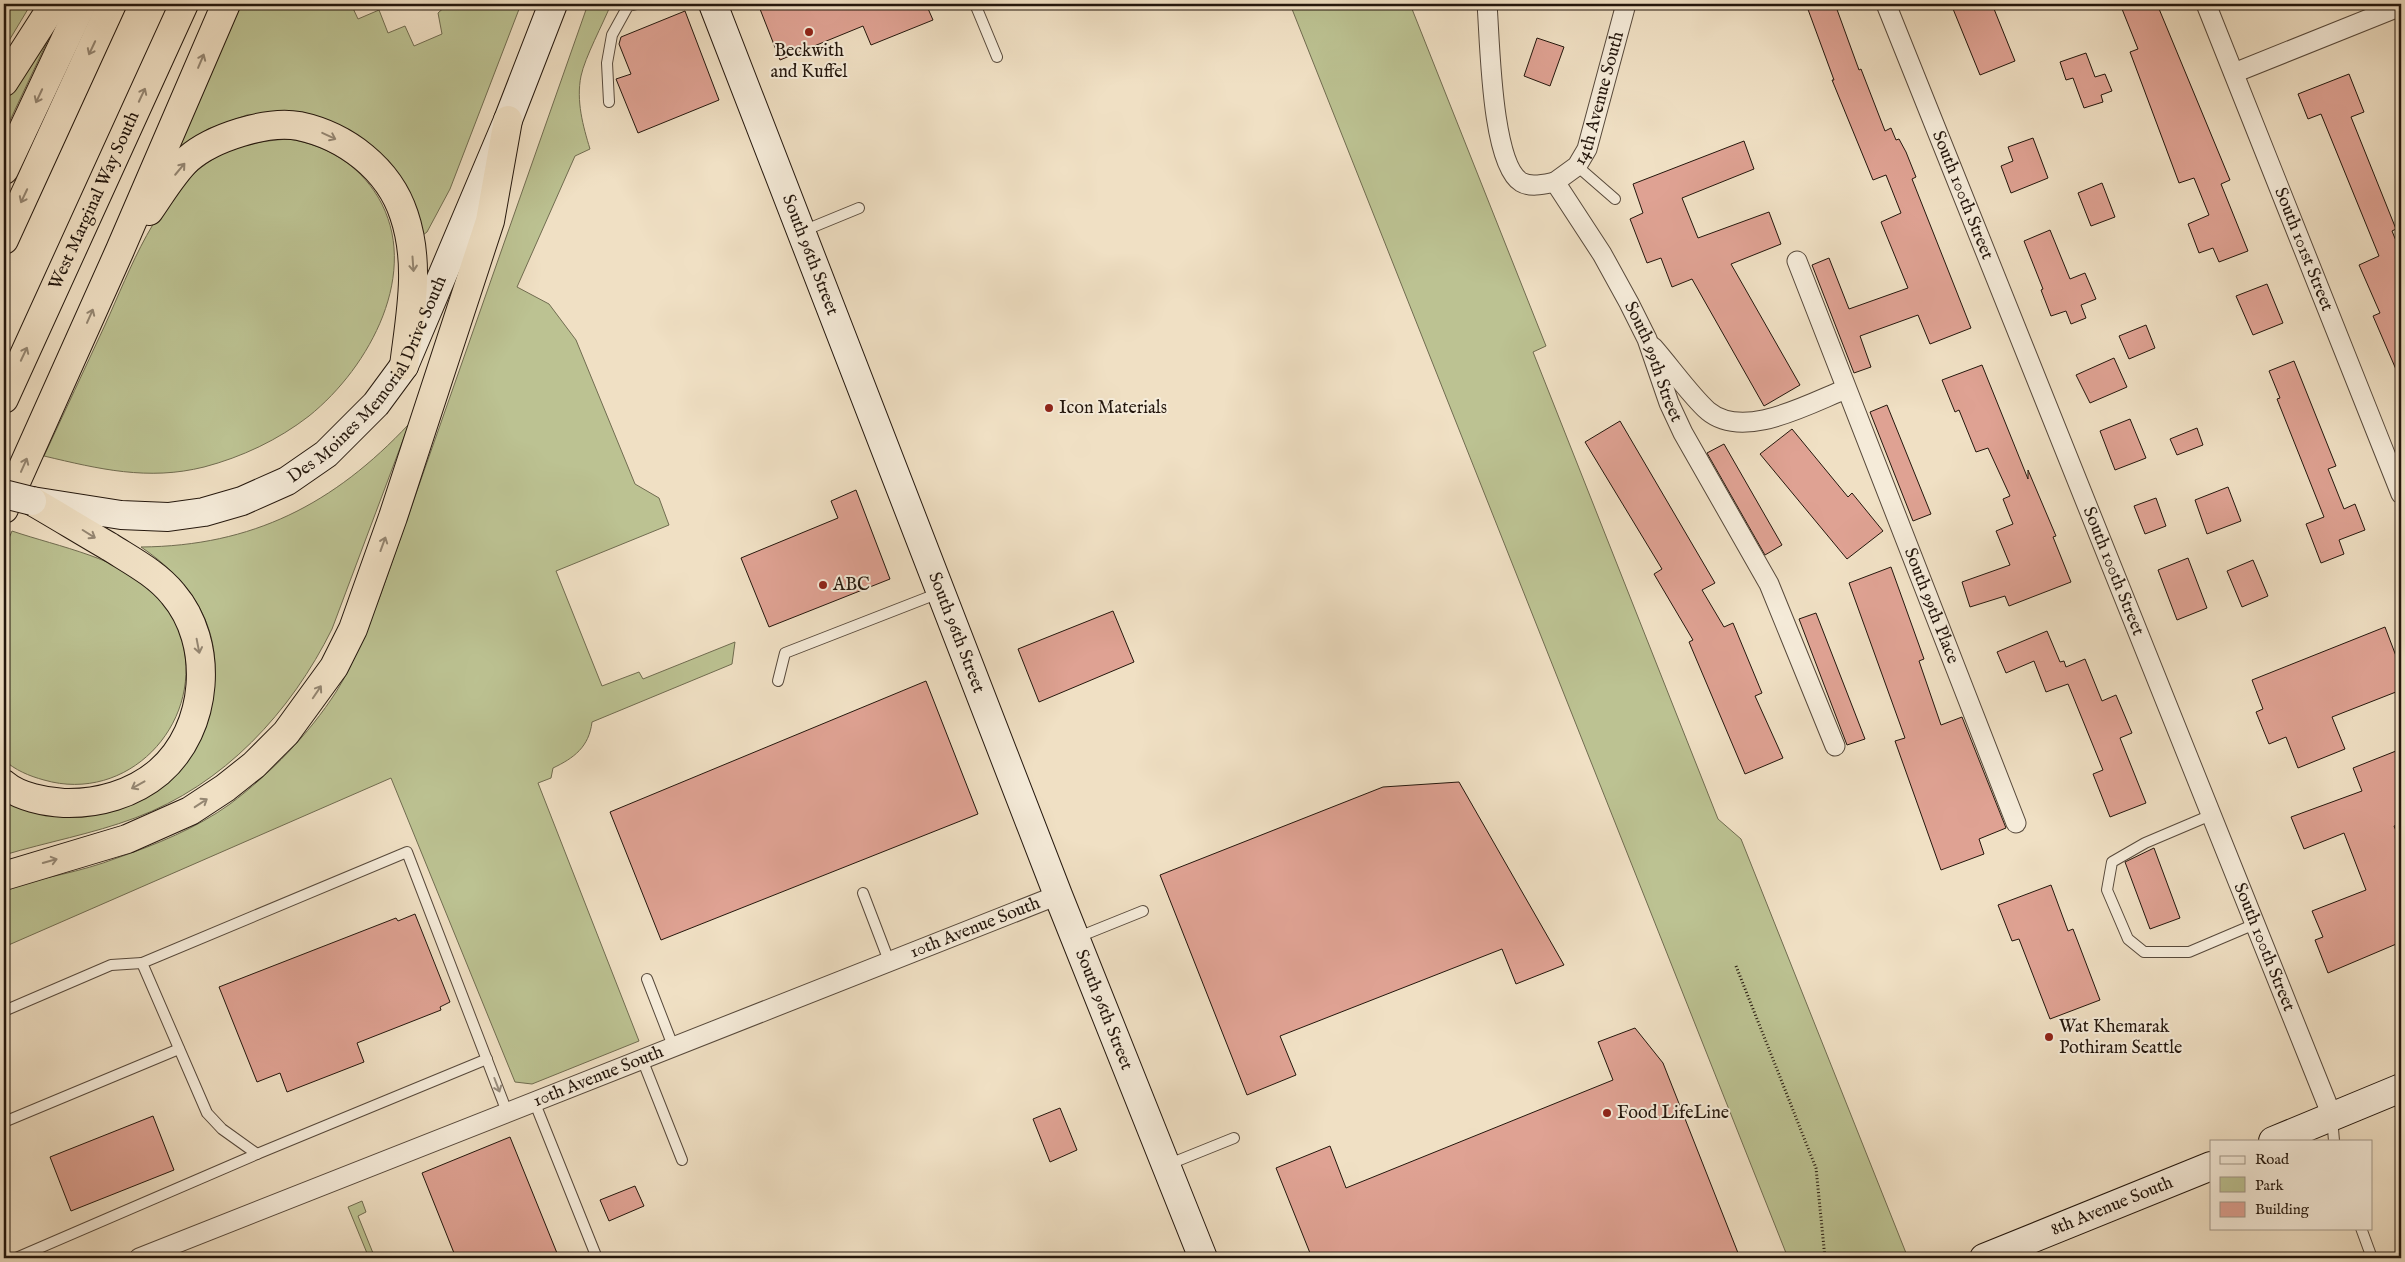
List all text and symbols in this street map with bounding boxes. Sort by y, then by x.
marker: Beckwith and Kuffel [803,26,815,38]
street label: 14th Avenue South [1568,29,1630,170]
one-way arrow [87,40,96,55]
place label: Beckwith and Kuffel [770,40,848,84]
one-way arrow [197,54,207,69]
one-way arrow [33,88,43,103]
one-way arrow [138,88,148,103]
street label: West Marginal Way South [44,107,145,293]
street label: South 100th Street [1927,127,1999,263]
one-way arrow [321,132,336,142]
one-way arrow [175,163,186,176]
street label: South 101st Street [2269,184,2339,315]
one-way arrow [19,188,28,203]
street label: South 96th Street [776,191,844,319]
one-way arrow [409,256,418,272]
street label: Des Moines Memorial Drive South [283,272,452,489]
street label: South 99th Street [1619,298,1688,426]
one-way arrow [86,309,96,324]
one-way arrow [20,347,29,362]
place label: Icon Materials [1059,397,1167,420]
marker: Icon Materials [1043,402,1055,414]
one-way arrow [19,458,29,473]
street label: South 100th Street [2077,503,2150,639]
one-way arrow [81,530,95,540]
one-way arrow [379,537,388,552]
street label: South 99th Place [1898,545,1964,667]
street label: South 96th Street [923,569,990,696]
place label: ABC [832,574,870,597]
marker: ABC [817,579,829,591]
one-way arrow [193,638,203,654]
one-way arrow [312,685,322,699]
one-way arrow [131,780,146,790]
one-way arrow [194,798,208,808]
one-way arrow [42,856,58,866]
street label: South 100th Street [2228,879,2300,1015]
street label: 10th Avenue South [907,892,1044,964]
street label: South 96th Street [1069,946,1138,1073]
place label: Wat Khemarak Pothiram Seattle [2059,1016,2182,1060]
marker: Wat Khemarak Pothiram Seattle [2043,1031,2055,1043]
street label: 10th Avenue South [530,1040,667,1113]
one-way arrow [493,1077,502,1093]
place label: Food LifeLine [1617,1102,1729,1125]
marker: Food LifeLine [1601,1107,1613,1119]
legend [2210,1140,2372,1230]
text: Road [2255,1150,2290,1169]
street label: 8th Avenue South [2047,1171,2177,1241]
text: Park [2255,1176,2285,1195]
text: Building [2255,1200,2310,1219]

